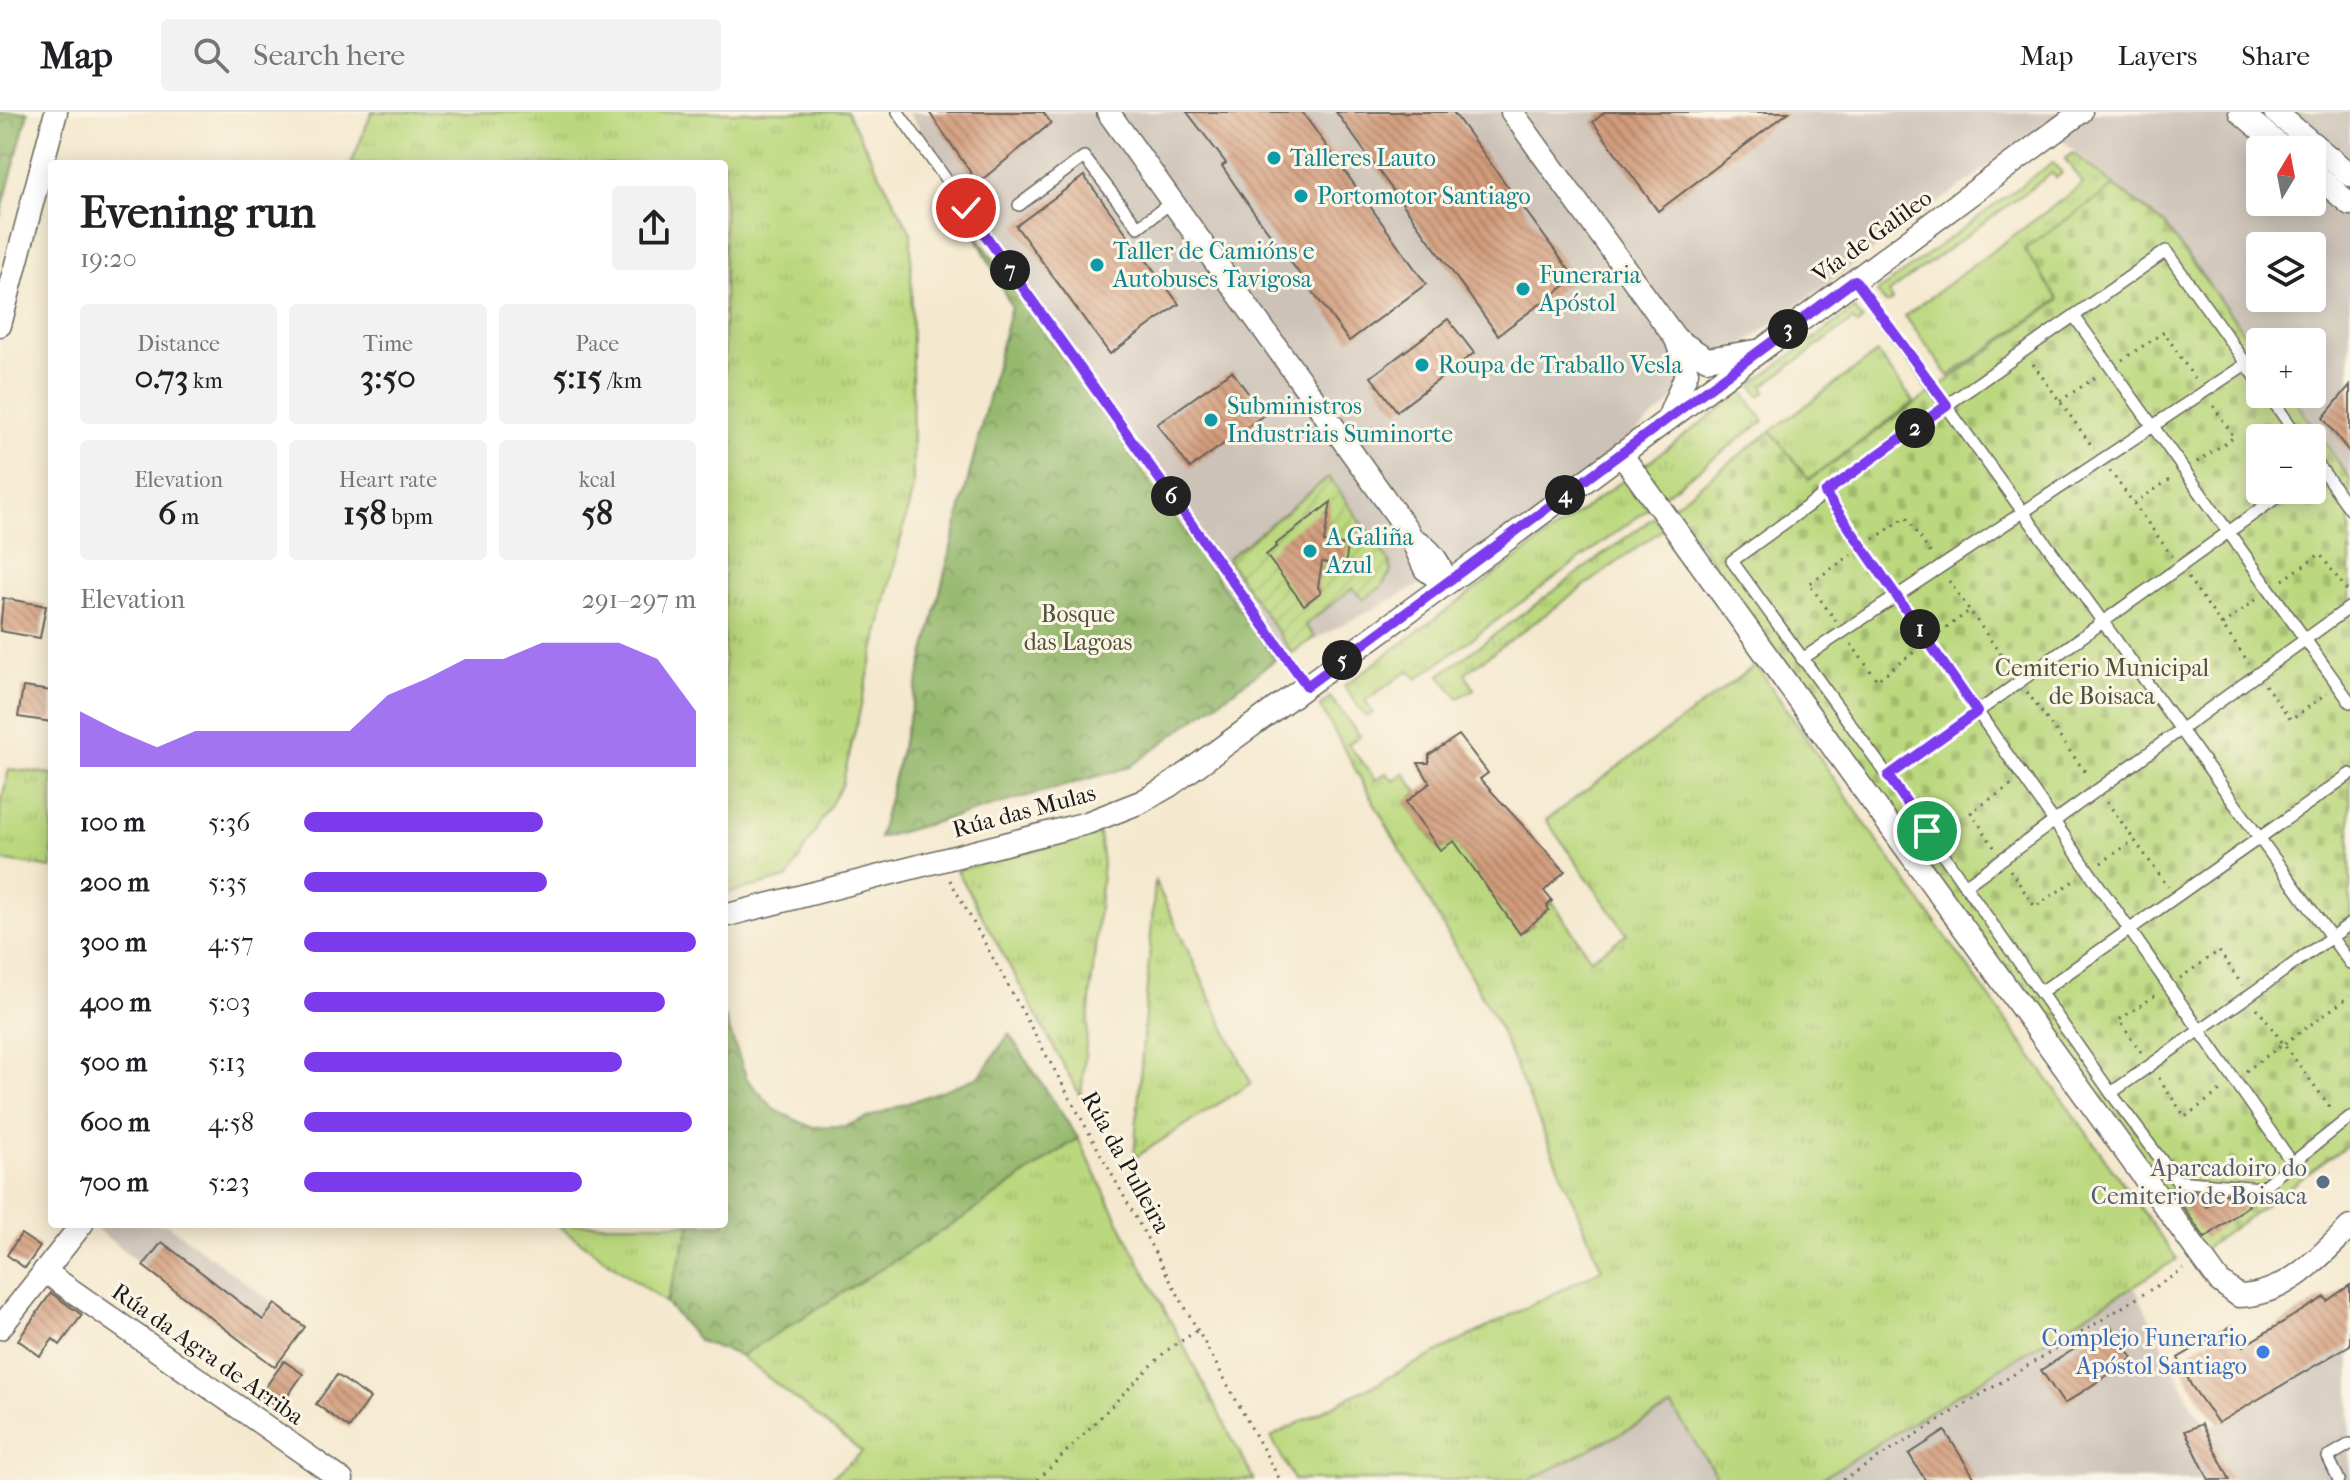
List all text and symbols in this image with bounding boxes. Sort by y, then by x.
search box [161,19,721,91]
text: Map [40,33,113,78]
icon: search [189,33,233,77]
text: Search here [253,38,405,73]
text: Map [2020,39,2073,72]
text: Layers [2117,39,2197,72]
text: Share [2241,39,2310,72]
north arrow [2246,136,2326,216]
map controls [2246,136,2326,504]
place label: Talleres Lauto [1290,144,1436,172]
marker: Talleres Lauto [1265,149,1283,167]
pin [932,174,1000,242]
place label: Portomotor Santiago [1317,182,1531,210]
street label: Vía de Galileo [1806,183,1937,289]
button: share [612,186,696,270]
icon: check [944,186,988,230]
text: Evening run [80,187,315,238]
marker: Portomotor Santiago [1292,187,1310,205]
button: layers [2246,232,2326,312]
place label: Taller de Camións e Autobuses Tavigosa [1112,237,1315,293]
text: 19:20 [80,243,137,274]
pin: 7 [990,250,1030,290]
marker: Taller de Camións e Autobuses Tavigosa [1088,256,1106,274]
text: 7 [1005,257,1015,283]
place label: Funeraria Apóstol [1538,261,1642,317]
marker: Funeraria Apóstol [1514,280,1532,298]
pin: 3 [1768,309,1808,349]
text: 3 [1783,316,1793,342]
button: + [2246,328,2326,408]
text: Distance [137,331,220,357]
text: Time [363,331,413,357]
text: Pace [575,331,619,357]
place label: Roupa de Traballo Vesla [1438,351,1683,379]
marker: Roupa de Traballo Vesla [1413,356,1431,374]
text: 0.73 [135,357,188,397]
text: 3:50 [360,357,416,397]
text: 5:15 [553,357,602,397]
text: km [188,368,223,394]
text: /km [602,368,642,394]
place label: Subministros Industriais Suminorte [1227,392,1453,448]
pin: 2 [1895,408,1935,448]
marker: Subministros Industriais Suminorte [1202,411,1220,429]
text: 2 [1909,415,1921,441]
button: − [2246,424,2326,504]
text: Elevation [134,467,223,493]
text: Heart rate [339,467,437,493]
text: kcal [579,467,616,493]
pin: 4 [1545,475,1585,515]
pin: 6 [1151,476,1191,516]
text: 4 [1559,482,1572,508]
text: 6 [1165,483,1177,509]
text: 6 [158,493,176,533]
text: 158 [343,493,387,533]
text: 58 [581,493,613,533]
text: m [176,504,199,530]
text: bpm [387,504,433,530]
place label: A Galiña Azul [1325,523,1414,579]
marker: A Galiña Azul [1301,542,1319,560]
text: Elevation [80,584,185,615]
text: 291–297 m [582,584,696,615]
park label: Bosque das Lagoas [1024,600,1132,656]
pin: 1 [1900,609,1940,649]
text: 1 [1916,616,1924,642]
pin: 5 [1322,640,1362,680]
text: 5 [1337,647,1347,673]
park label: Cemiterio Municipal de Boisaca [1995,654,2210,710]
street label: Rúa das Mulas [949,778,1099,844]
pin [1893,797,1961,865]
text: 100 m [80,807,145,838]
text: 5:36 [208,807,250,838]
icon: arrive [1905,809,1949,853]
text: 200 m [80,867,149,898]
text: 5:35 [208,867,247,898]
text: 300 m [80,927,147,958]
text: 4:57 [208,927,253,958]
text: 400 m [80,987,151,1018]
text: 5:03 [208,987,251,1018]
text: 500 m [80,1047,147,1078]
text: 5:13 [208,1047,245,1078]
street label: Rúa da Pulleira [1076,1086,1177,1238]
text: 600 m [80,1107,150,1138]
text: 4:58 [208,1107,254,1138]
place label: Aparcadoiro do Cemiterio de Boisaca [2091,1154,2308,1210]
text: 700 m [80,1167,148,1198]
text: 5:23 [208,1167,250,1198]
marker: Aparcadoiro do Cemiterio de Boisaca [2314,1173,2332,1191]
street label: Rúa da Agra de Arriba [107,1277,310,1431]
place label: Complejo Funerario Apóstol Santiago [2042,1324,2247,1380]
marker: Complejo Funerario Apóstol Santiago [2254,1343,2272,1361]

